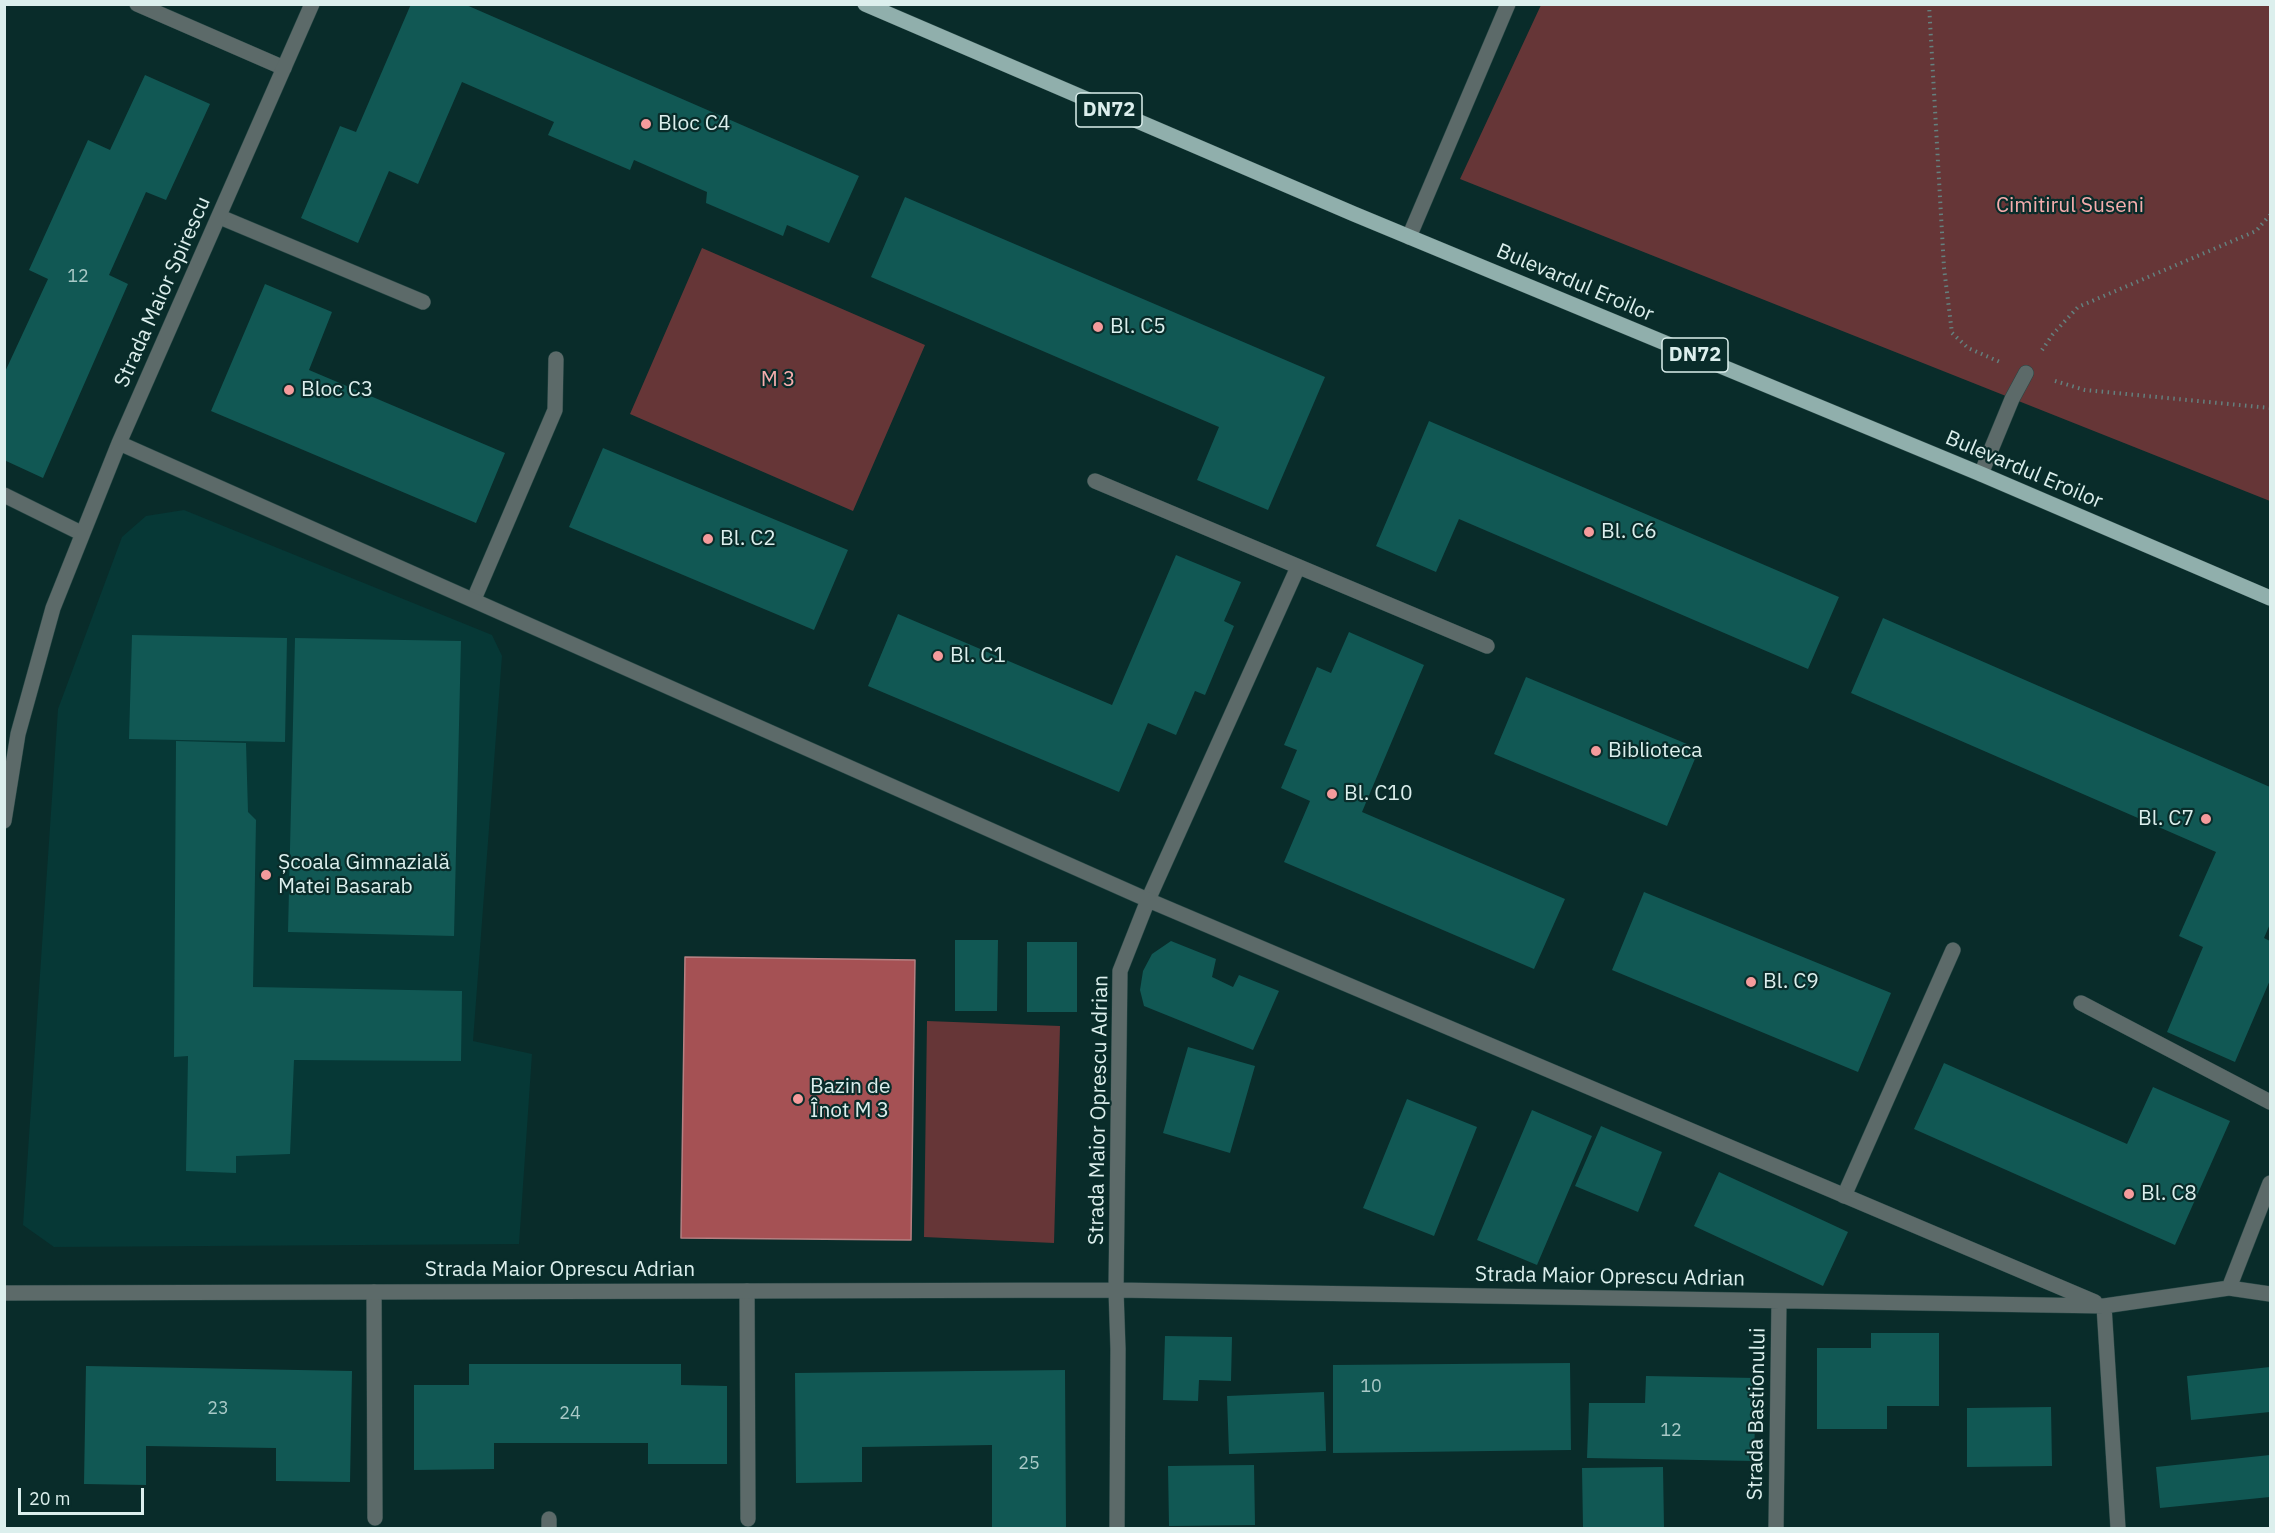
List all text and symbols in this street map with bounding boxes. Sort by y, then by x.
road number: DN72 [1076,93,1142,127]
place label: Bloc C4 [658,111,730,137]
marker: Bloc C4 [639,117,653,131]
street label: Strada Maior Spirescu [110,193,216,391]
park label: Cimitirul Suseni [1996,193,2144,219]
street label: Bulevardul Eroilor [1493,238,1657,328]
house number: 12 [67,266,89,288]
place label: Bl. C5 [1110,314,1166,340]
marker: Bl. C5 [1091,320,1105,334]
road number: DN72 [1662,338,1728,372]
park label: M 3 [761,367,795,393]
place label: Bloc C3 [301,377,373,403]
marker: Bloc C3 [282,383,296,397]
street label: Bulevardul Eroilor [1942,425,2106,515]
place label: Bl. C6 [1601,519,1657,545]
marker: Bl. C6 [1582,525,1596,539]
place label: Bl. C2 [720,526,776,552]
marker: Bl. C2 [701,532,715,546]
place label: Bl. C1 [950,643,1006,669]
marker: Bl. C1 [931,649,945,663]
place label: Biblioteca [1608,738,1702,764]
marker: Biblioteca [1589,744,1603,758]
place label: Bl. C10 [1344,781,1413,807]
marker: Bl. C10 [1325,787,1339,801]
place label: Bl. C7 [2138,806,2194,832]
marker: Bl. C7 [2199,812,2213,826]
place label: Școala Gimnazială Matei Basarab [278,850,450,900]
marker: Școala Gimnazială Matei Basarab [259,868,273,882]
place label: Bl. C9 [1763,969,1819,995]
street label: Strada Maior Oprescu Adrian [1084,975,1114,1245]
marker: Bl. C9 [1744,975,1758,989]
place label: Bazin de Înot M 3 [810,1074,891,1124]
marker: Bazin de Înot M 3 [791,1092,805,1106]
place label: Bl. C8 [2141,1181,2197,1207]
marker: Bl. C8 [2122,1187,2136,1201]
street label: Strada Maior Oprescu Adrian [425,1257,695,1283]
street label: Strada Maior Oprescu Adrian [1475,1262,1745,1292]
street label: Strada Bastionului [1743,1327,1771,1501]
house number: 10 [1360,1376,1382,1398]
house number: 23 [207,1398,229,1420]
house number: 24 [559,1403,581,1425]
house number: 12 [1660,1420,1682,1442]
house number: 25 [1018,1453,1040,1475]
scale bar [21,1476,147,1514]
text: 20 m [29,1487,71,1510]

